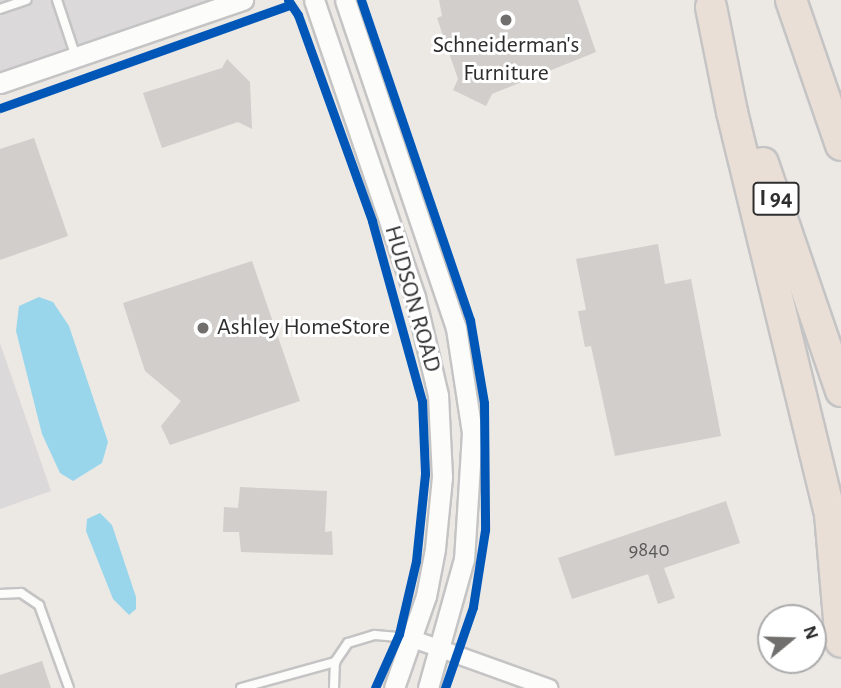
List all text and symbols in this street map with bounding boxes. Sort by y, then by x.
marker: Schneiderman's Furniture [498,12,514,28]
place label: Schneiderman's Furniture [433,32,579,88]
road number: I 94 [752,180,800,218]
street label: HUDSON ROAD [377,222,447,376]
place label: Ashley HomeStore [217,314,390,342]
marker: Ashley HomeStore [195,320,211,336]
house number: 9840 [628,537,670,563]
north arrow [757,604,827,674]
text: N [799,623,822,642]

